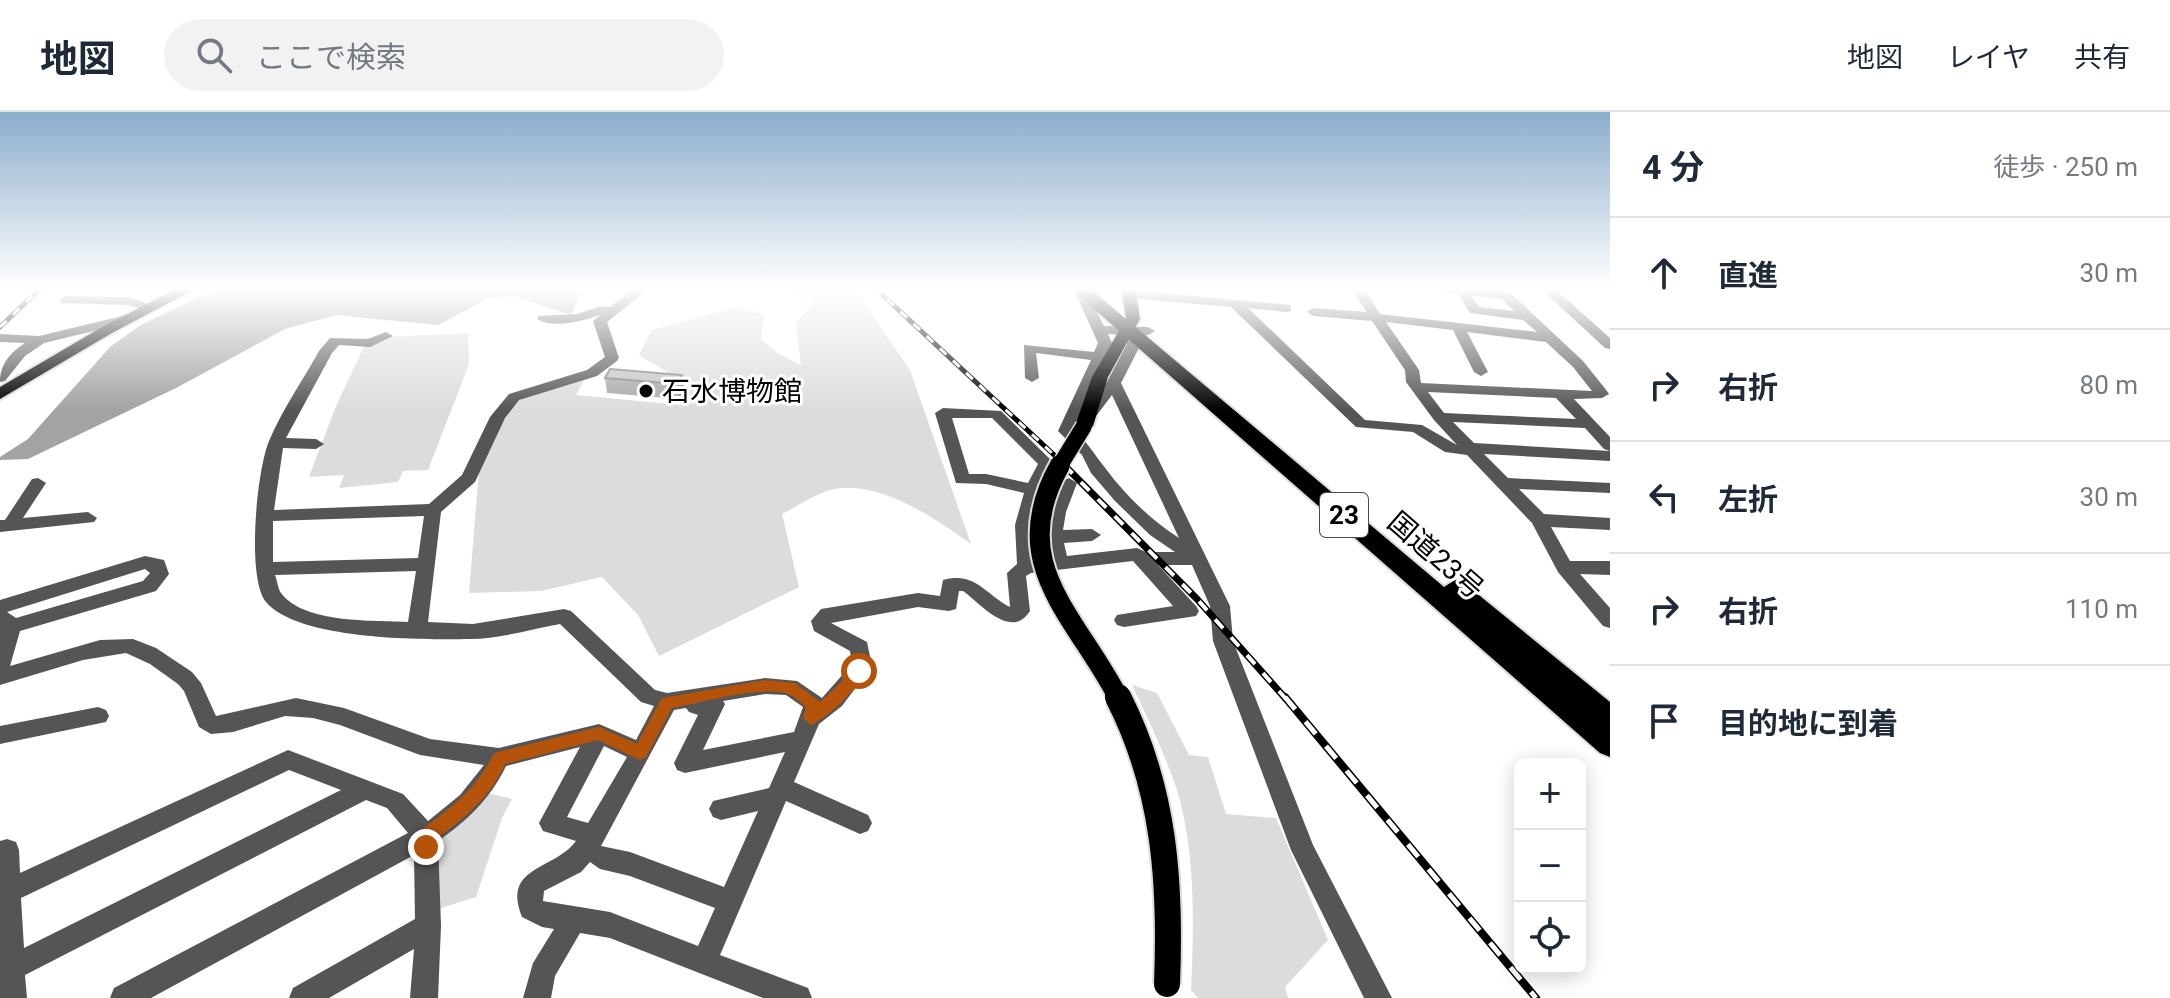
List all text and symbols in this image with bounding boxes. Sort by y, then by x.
search box [164,19,724,91]
icon: search [192,33,236,77]
text: 地図 [40,37,116,81]
text: ここで検索 [256,40,406,75]
text: 地図 [1847,41,1903,74]
text: レイヤ [1947,41,2030,74]
text: 共有 [2074,41,2130,74]
text: 4 分 [1642,147,1704,187]
text: 徒歩 · 250 m [1993,152,2138,182]
icon: ahead [1642,251,1686,295]
text: 直進 [1718,258,1778,293]
text: 30 m [2080,258,2138,288]
icon: right [1642,363,1686,407]
text: 右折 [1718,370,1778,405]
text: 80 m [2080,370,2138,400]
place label: 石水博物館 [662,375,802,408]
marker: 石水博物館 [637,382,655,400]
icon: left [1642,475,1686,519]
text: 左折 [1718,482,1778,517]
text: 30 m [2080,482,2138,512]
road number: 23 [1320,493,1368,537]
street label: 国道23号 [1381,505,1490,606]
icon: right [1642,587,1686,631]
text: 右折 [1718,594,1778,629]
text: 110 m [2065,594,2138,624]
route start [841,653,877,689]
icon: arrive [1642,699,1686,743]
text: 目的地に到着 [1718,706,1898,741]
map controls [1514,758,1586,974]
button: + [1514,758,1586,830]
route end [408,829,444,865]
button: − [1514,830,1586,902]
button: locate [1514,902,1586,974]

